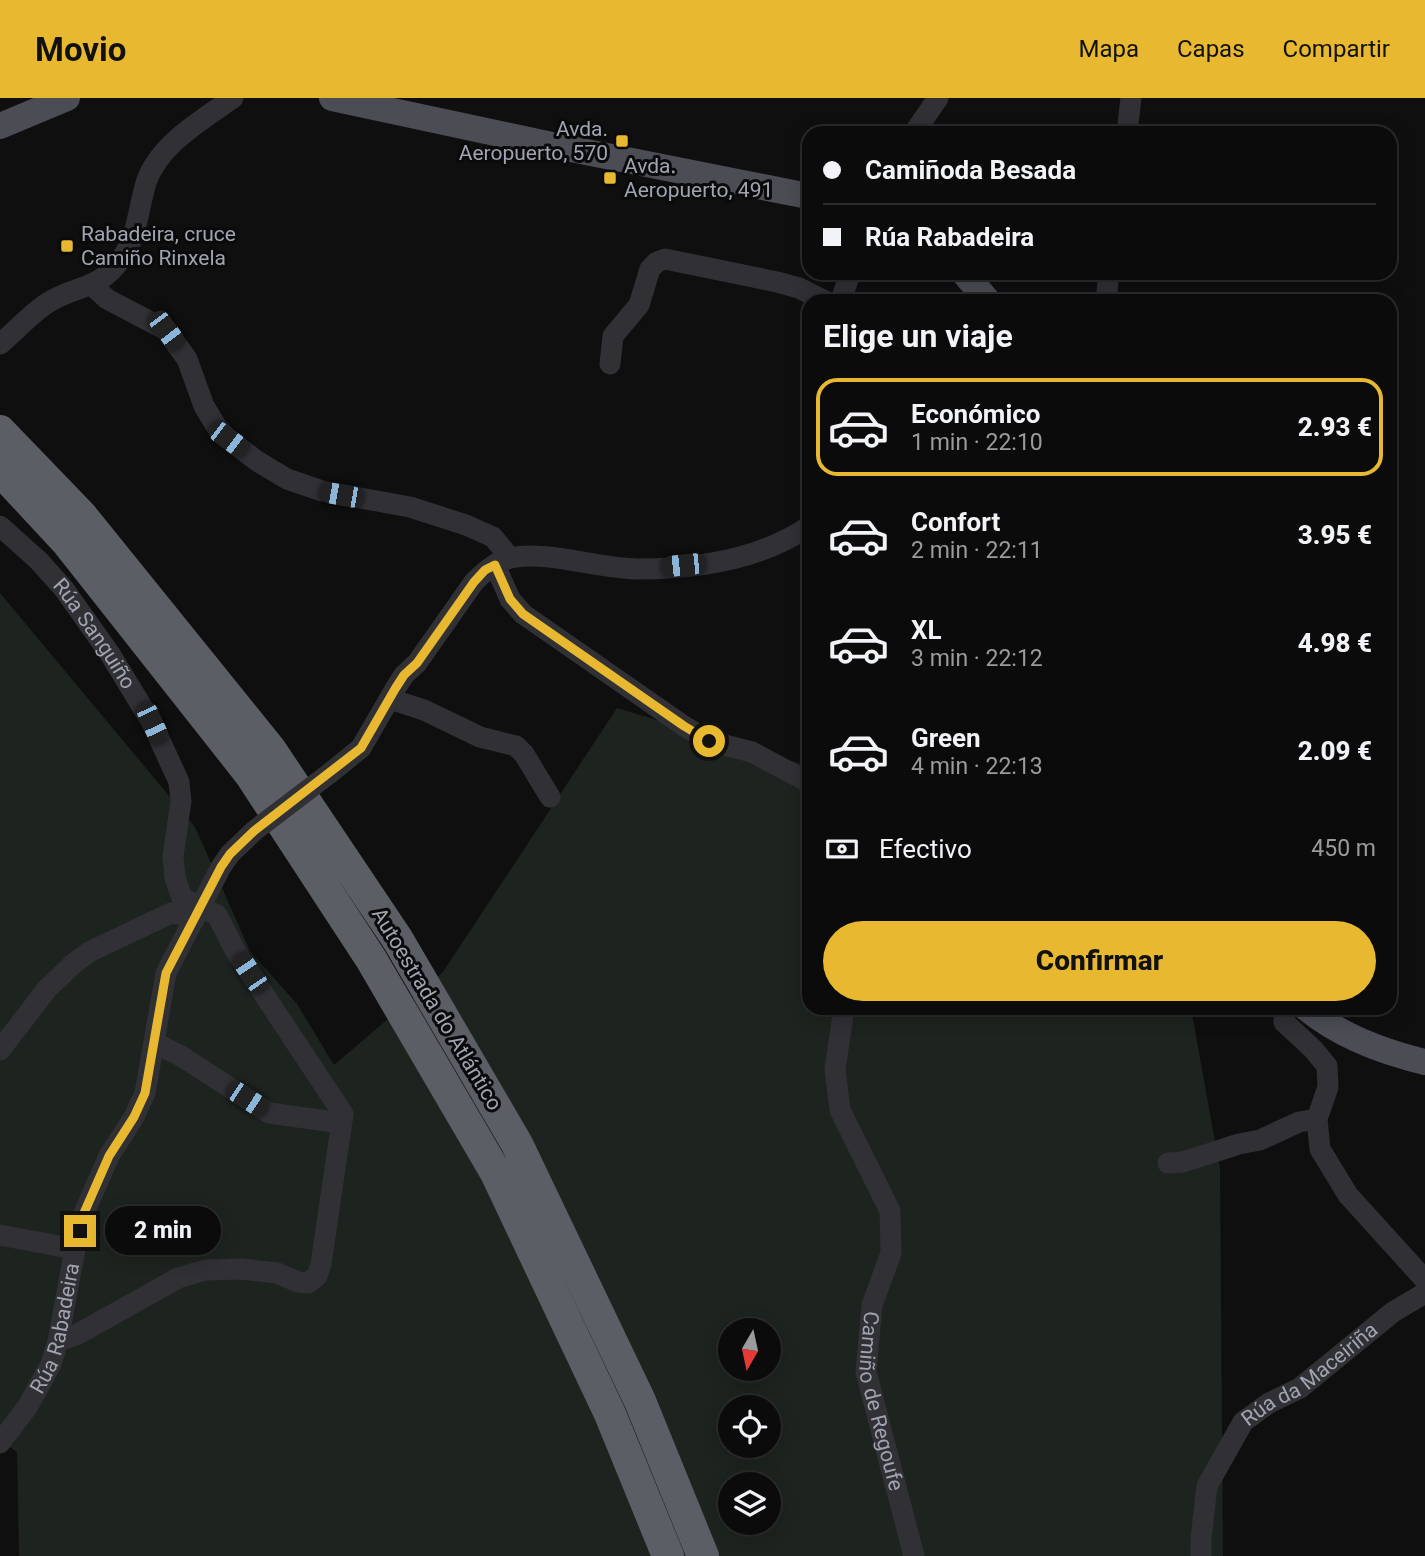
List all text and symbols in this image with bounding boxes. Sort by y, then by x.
text: Movio [35,30,126,69]
text: Mapa [1078,35,1139,63]
text: Capas [1177,35,1245,63]
text: Compartir [1283,35,1390,63]
place label: Avda. Aeropuerto, 570 [459,117,608,165]
marker: Avda. Aeropuerto, 570 [614,133,630,149]
place label: Avda. Aeropuerto, 491 [624,154,773,202]
text: Camiñoda Besada [865,155,1076,185]
marker: Avda. Aeropuerto, 491 [602,170,618,186]
place label: Rabadeira, cruce Camiño Rinxela [81,222,236,270]
text: Rúa Rabadeira [865,222,1034,252]
marker: Rabadeira, cruce Camiño Rinxela [59,238,75,254]
car [145,307,188,353]
text: Elige un viaje [823,317,1013,355]
icon: car [827,396,890,459]
text: Económico [911,399,1040,429]
text: 2.93 € [1298,412,1372,442]
car [205,418,252,460]
text: 1 min · 22:10 [911,429,1043,456]
car [319,481,364,509]
icon: car [827,504,890,567]
text: Confort [911,507,1000,537]
text: 3.95 € [1298,520,1372,550]
text: 2 min · 22:11 [911,537,1043,564]
car [662,552,705,578]
street label: Rúa Sanguiño [48,573,140,693]
icon: car [827,612,890,675]
text: XL [911,615,942,645]
text: 4.98 € [1298,628,1372,658]
text: 3 min · 22:12 [911,645,1043,672]
car [134,700,171,746]
icon: car [827,720,890,783]
text: Green [911,723,981,753]
route start [693,725,725,757]
text: 2.09 € [1298,736,1372,766]
text: 4 min · 22:13 [911,753,1043,780]
icon: cash [823,830,861,868]
text: Efectivo [879,834,972,864]
text: 450 m [1311,835,1376,862]
street label: Autoestrada do Atlántico [367,903,507,1115]
button: Confirmar [823,921,1376,1001]
car [230,950,271,996]
car [224,1079,271,1119]
callout: 2 min [104,1206,220,1256]
route end [64,1215,96,1247]
text: 2 min [134,1217,192,1244]
street label: Rúa Rabadeira [25,1261,84,1398]
street label: Camiño de Regoufe [854,1310,908,1493]
north arrow [718,1318,780,1381]
map controls [718,1318,781,1535]
street label: Rúa da Maceiriña [1237,1318,1382,1431]
button: locate [718,1395,781,1458]
button: layers [718,1472,781,1535]

